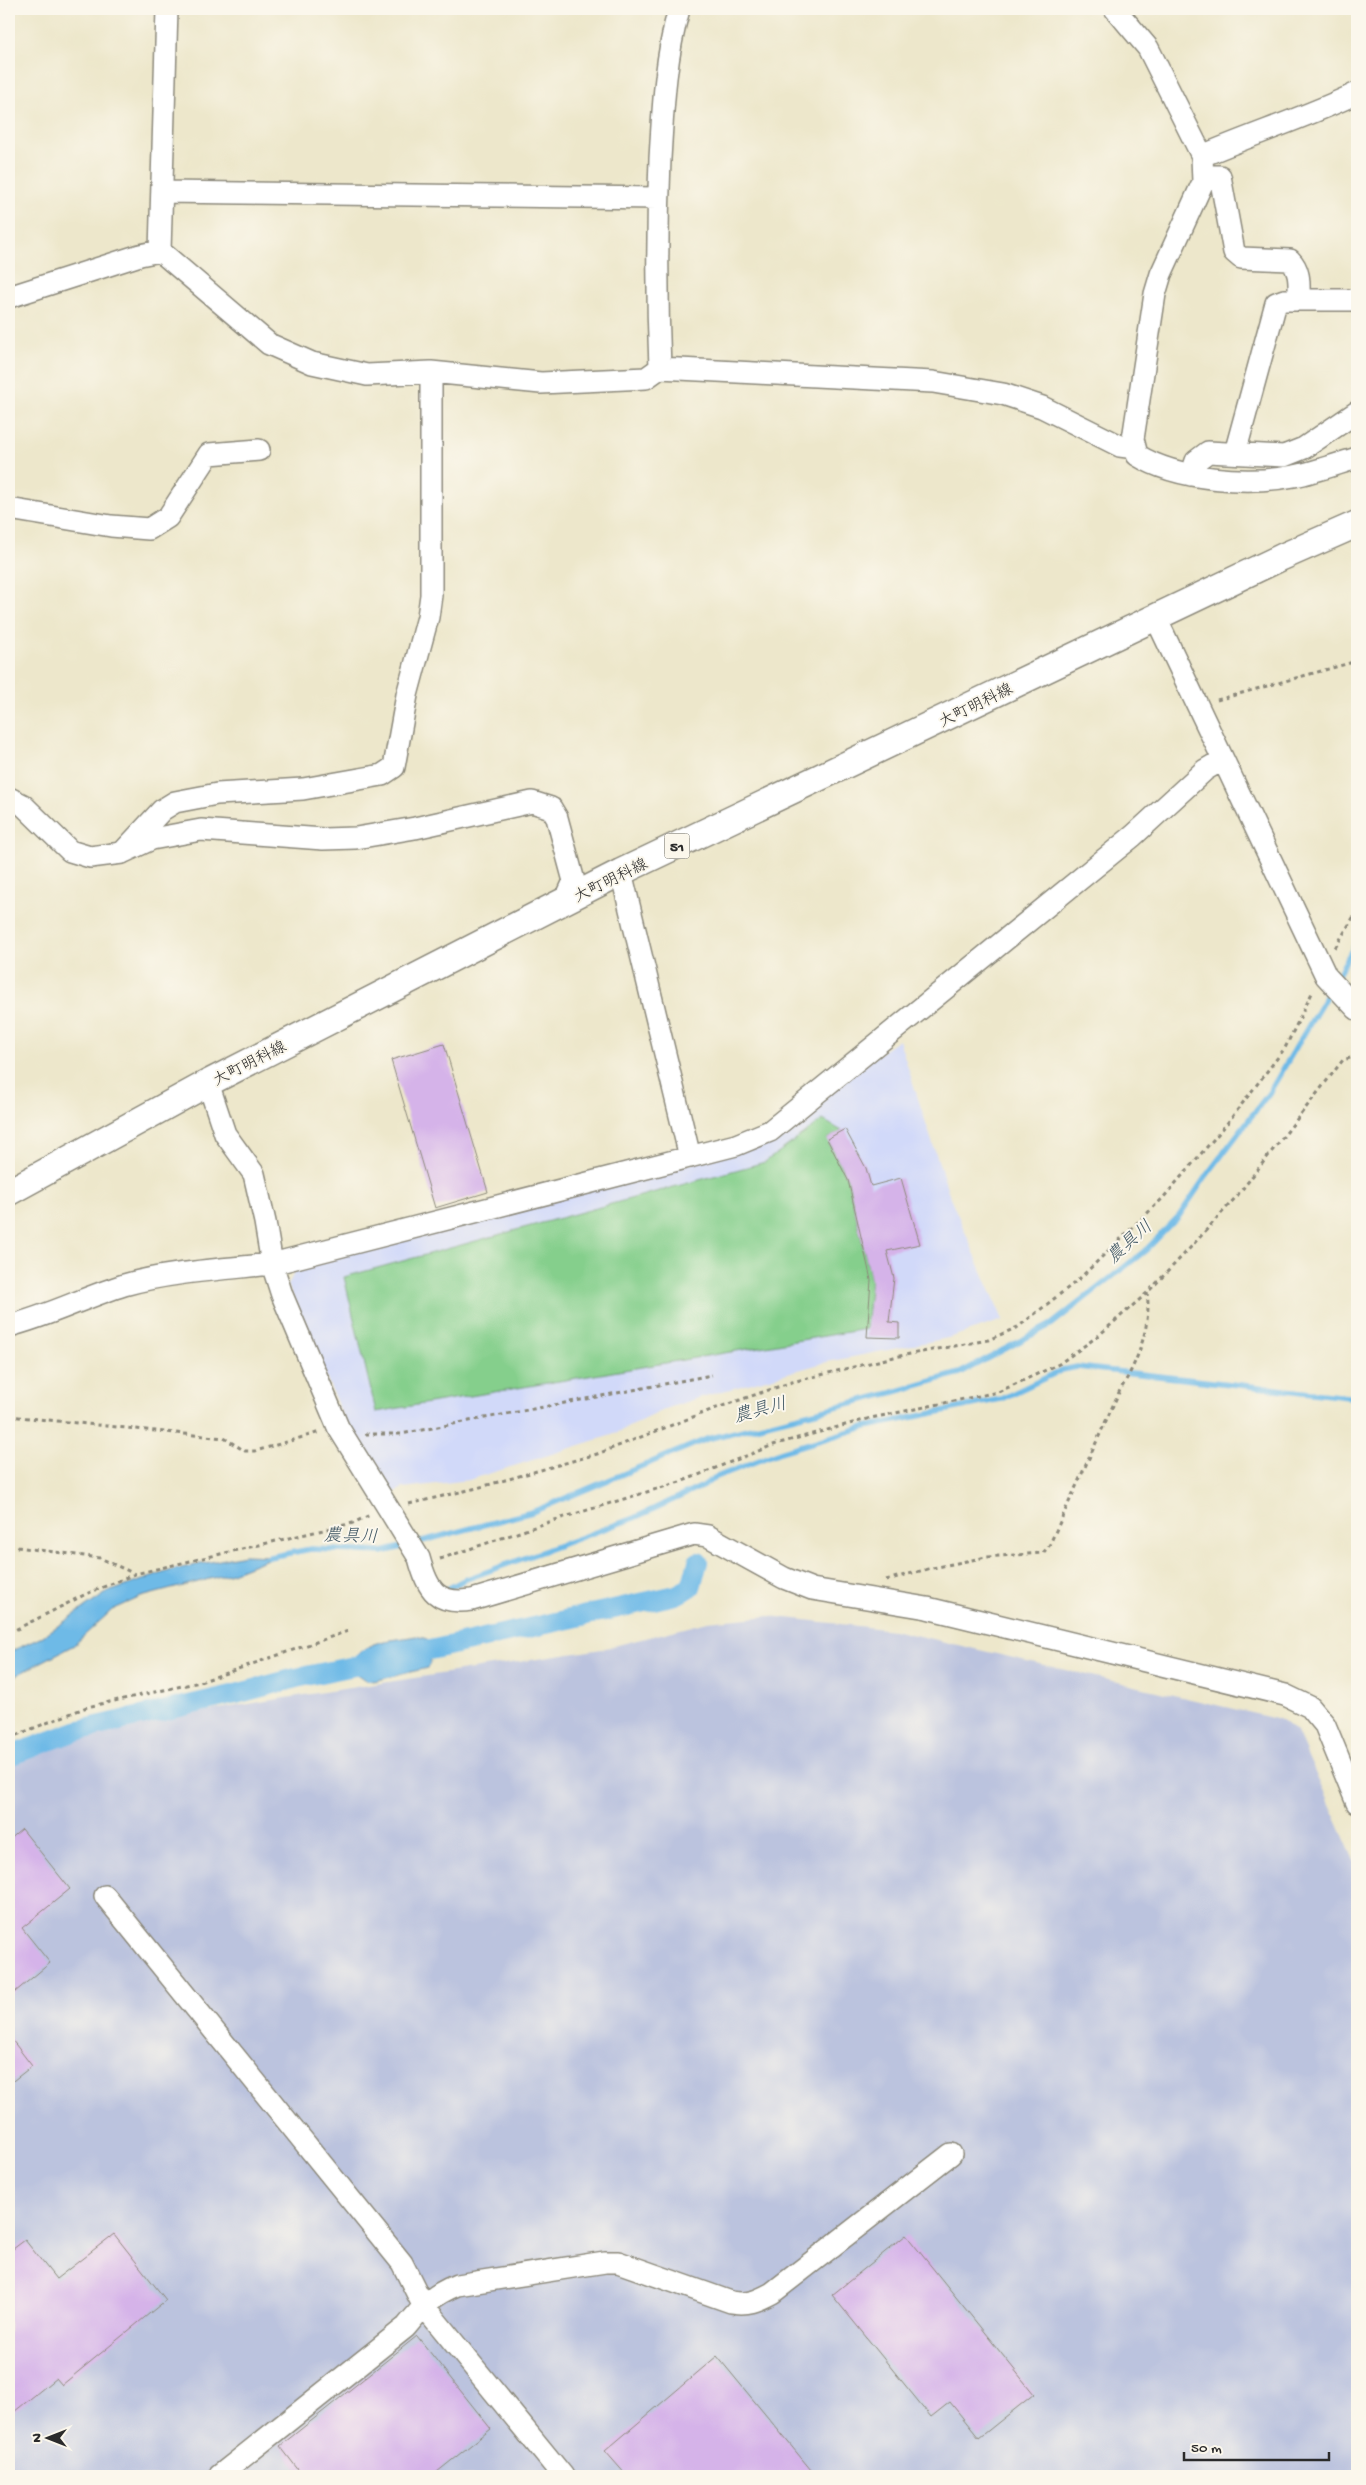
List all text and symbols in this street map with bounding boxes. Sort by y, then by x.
street label: 大町明科線 [936,679,1017,733]
road number: 51 [664,834,690,858]
street label: 大町明科線 [571,854,652,908]
street label: 大町明科線 [210,1037,291,1092]
water label: 農具川 [1103,1216,1158,1269]
water label: 農具川 [732,1393,789,1429]
water label: 農具川 [324,1525,378,1549]
north arrow [22,2412,72,2462]
scale bar [1184,2430,1328,2462]
text: N [29,2433,46,2443]
text: 50 m [1191,2440,1222,2458]

